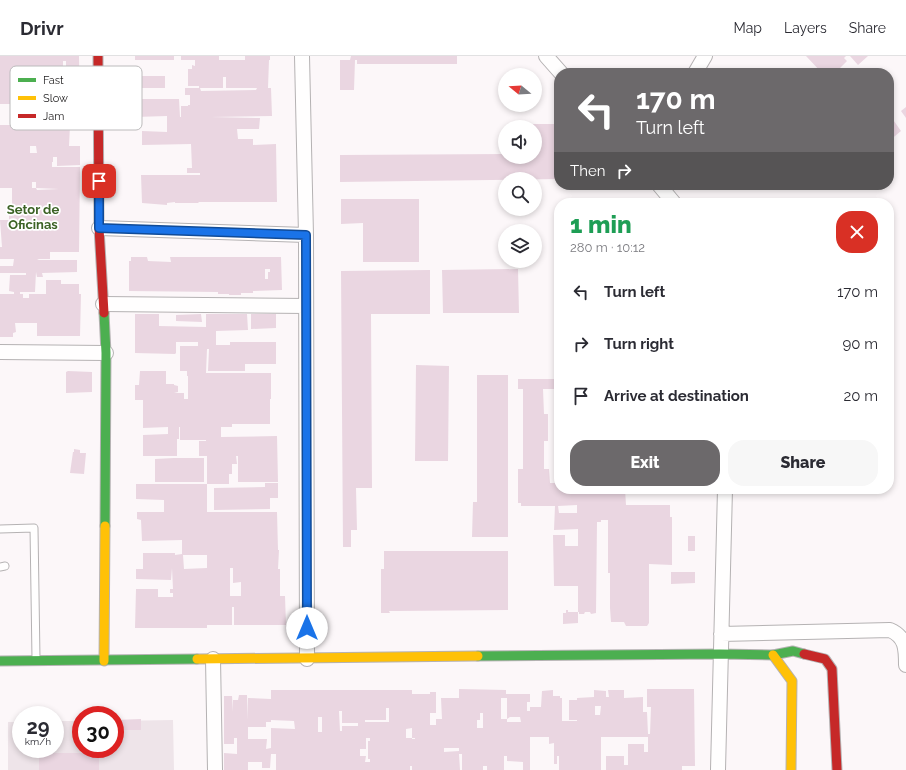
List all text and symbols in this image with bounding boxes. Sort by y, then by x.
text: Drivr [20,17,64,39]
text: Map [734,20,762,36]
text: Layers [784,20,827,36]
text: Share [849,20,886,36]
legend [10,66,142,130]
north arrow [498,68,542,112]
map controls [498,68,542,268]
text: Fast [43,74,64,87]
text: 170 m [636,83,716,116]
icon: left [570,84,622,136]
text: Slow [43,92,68,105]
text: Jam [43,110,64,123]
text: Turn left [636,117,705,138]
button: sound [498,120,542,164]
icon: right [613,160,635,182]
text: Then [570,162,605,180]
pin [82,164,116,198]
icon: arrive [88,170,110,192]
button: search [498,172,542,216]
district label: Setor de Oficinas [7,202,59,232]
text: 1 min [570,210,632,239]
button: close [836,211,878,253]
button: layers [498,224,542,268]
text: 280 m · 10:12 [570,240,645,255]
icon: left [570,281,592,303]
text: Turn left [604,283,665,301]
text: 170 m [837,283,878,301]
icon: right [570,333,592,355]
text: Turn right [604,335,674,353]
text: 90 m [842,335,878,353]
icon: arrive [570,385,592,407]
text: Arrive at destination [604,387,749,405]
text: 20 m [843,387,878,405]
button: Exit [570,440,720,486]
button: Share [728,440,878,486]
position arrow [286,607,328,649]
speed limit sign: 30 [72,706,124,758]
text: 29 [26,715,50,739]
text: km/h [25,736,51,747]

